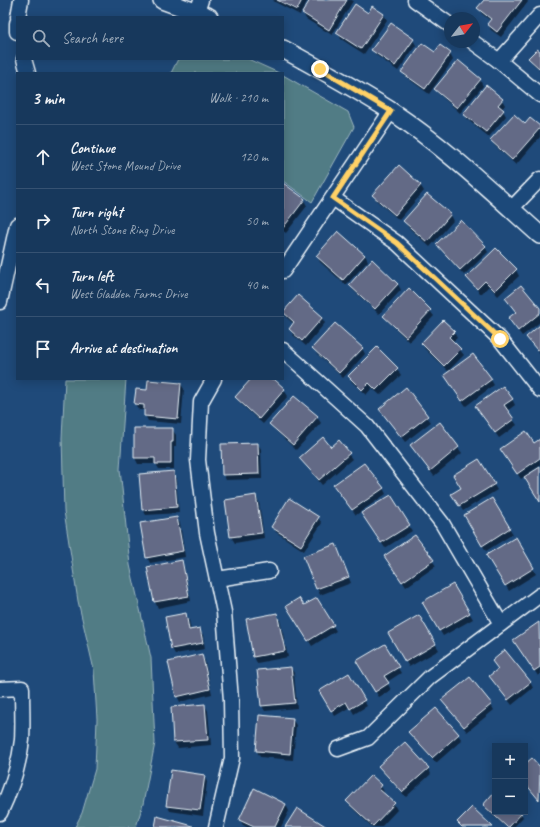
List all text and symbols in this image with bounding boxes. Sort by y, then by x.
north arrow [444,12,480,48]
search box [16,16,284,60]
icon: search [30,27,52,49]
text: Search here [62,29,123,48]
route end [311,60,329,78]
text: 3 min [32,88,65,109]
text: Walk · 210 m [209,90,268,106]
text: Continue [70,139,115,158]
icon: ahead [32,146,54,168]
text: 120 m [240,149,268,165]
text: West Stone Mound Drive [70,158,180,174]
text: Turn right [70,203,123,222]
icon: right [32,210,54,232]
text: 50 m [246,213,268,229]
text: North Stone Ring Drive [70,222,175,238]
text: Turn left [70,267,113,286]
icon: left [32,274,54,296]
text: 40 m [246,277,268,293]
text: West Gladden Farms Drive [70,286,188,302]
route start [491,330,509,348]
icon: arrive [32,338,54,360]
text: Arrive at destination [70,339,177,358]
map controls [492,743,528,815]
button: + [492,743,528,779]
button: − [492,779,528,815]

